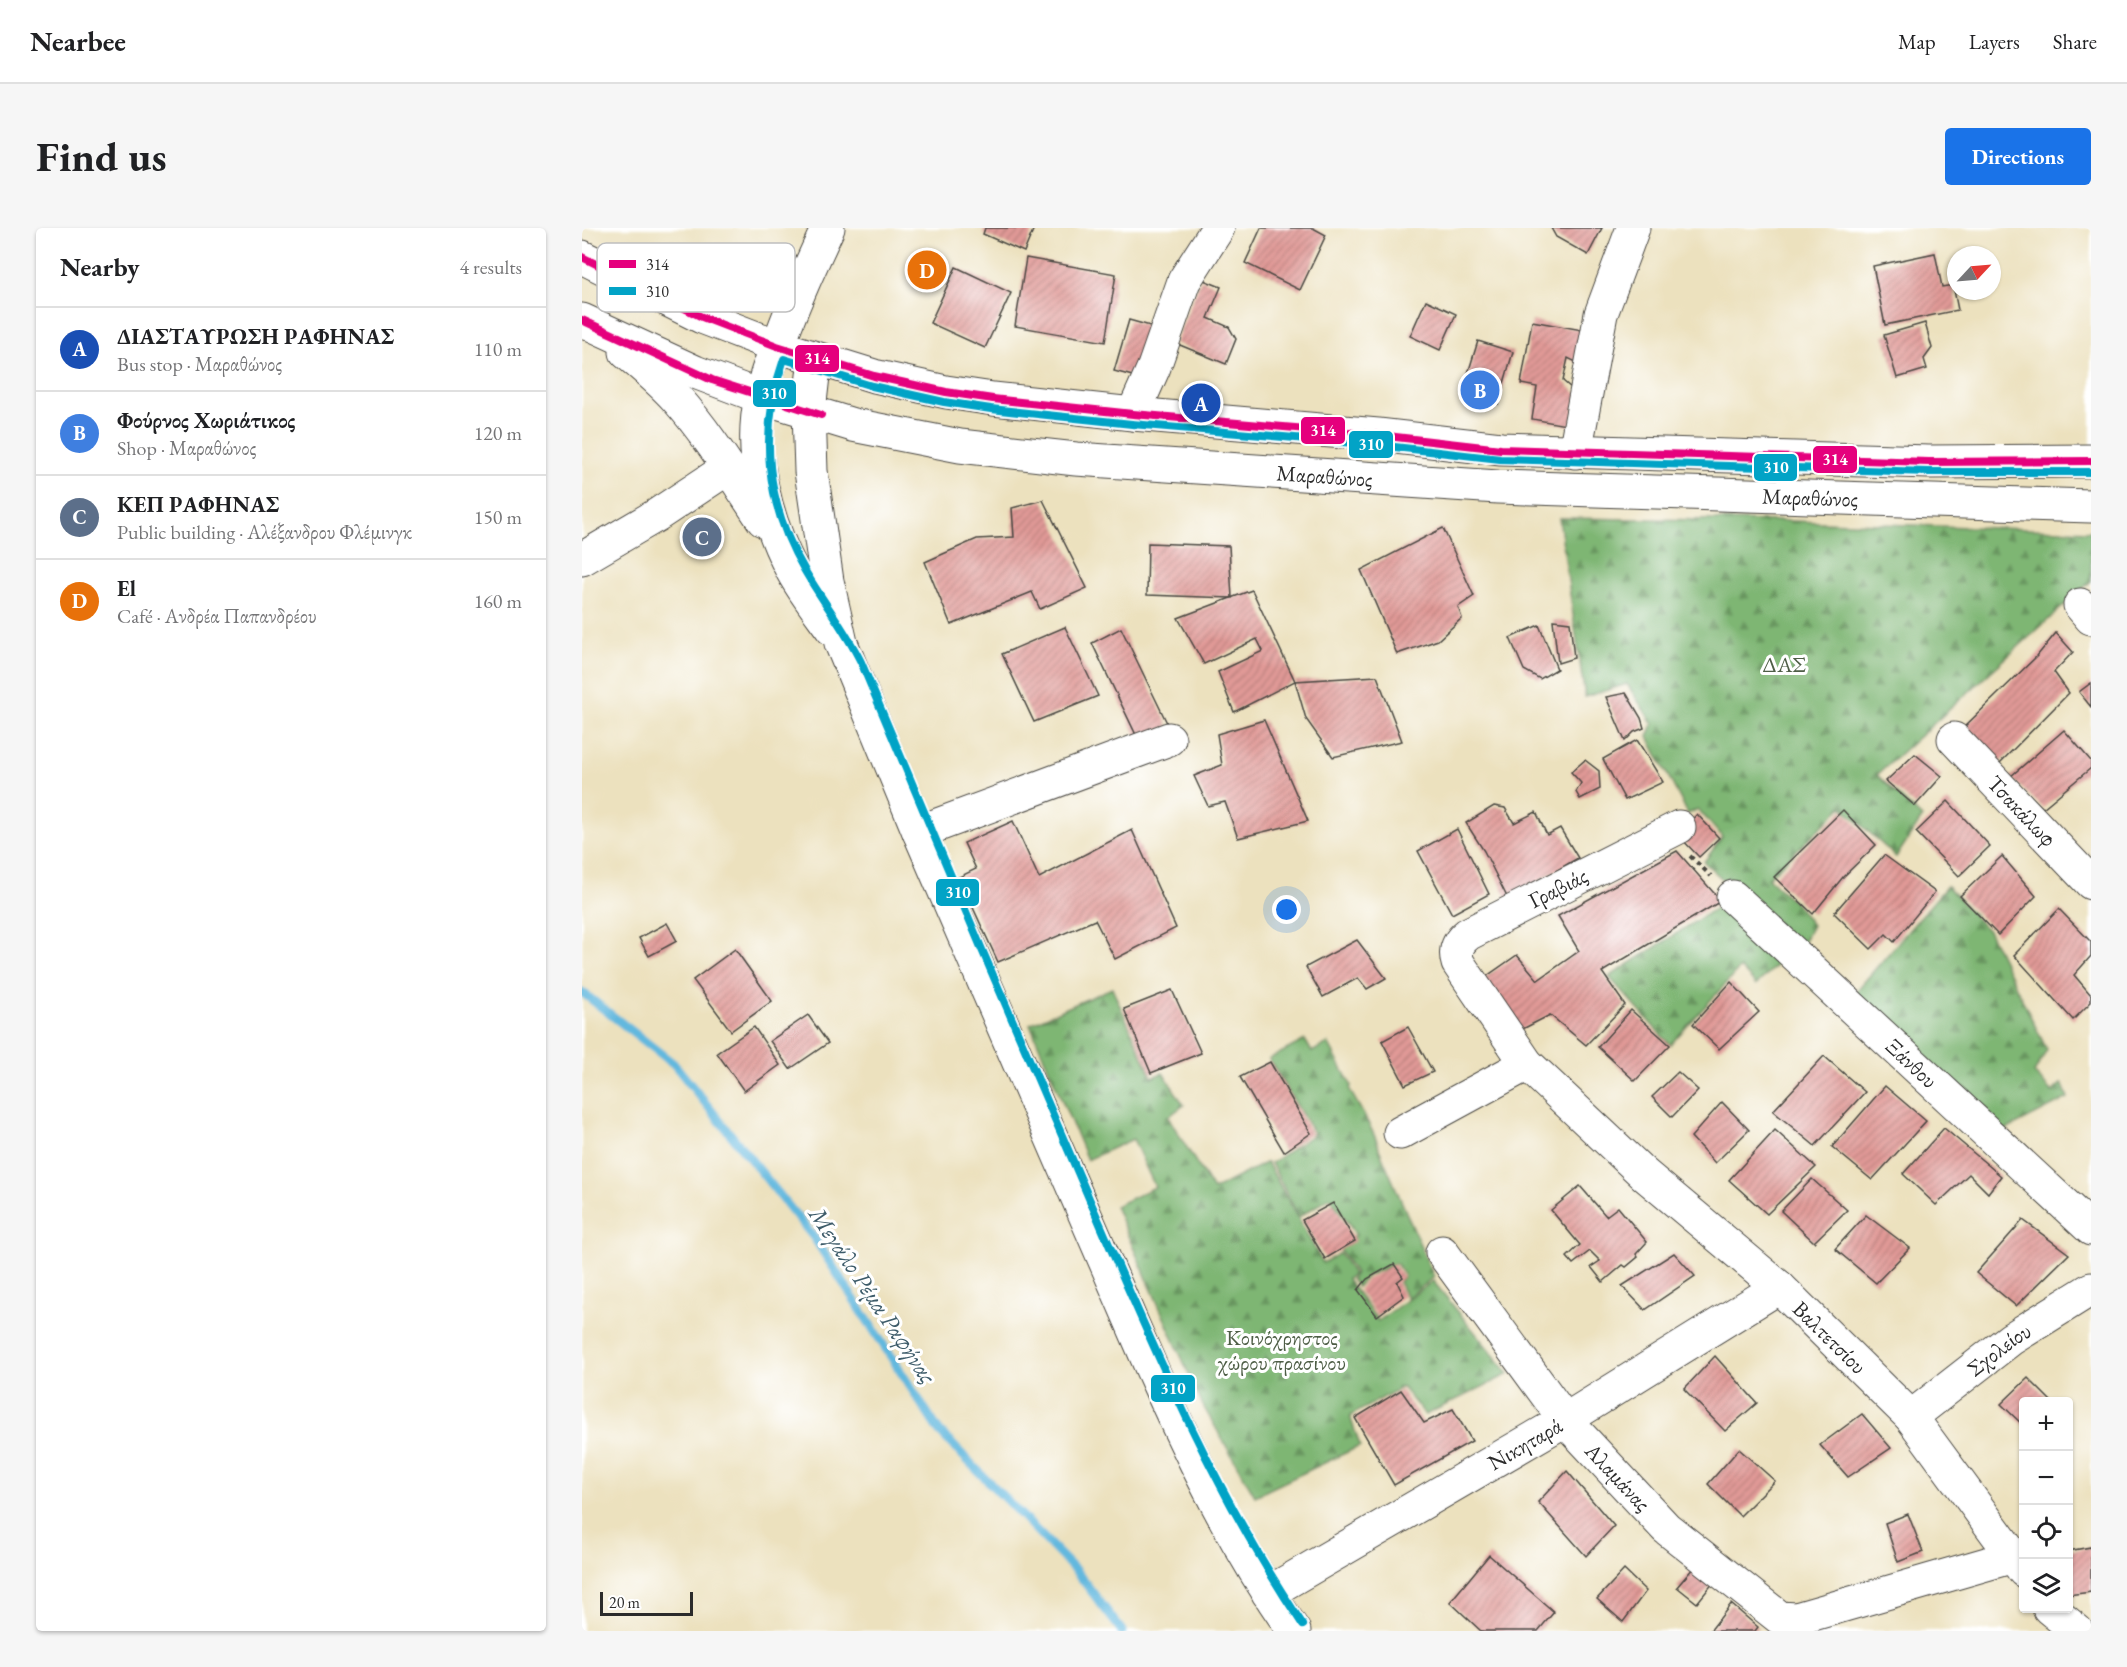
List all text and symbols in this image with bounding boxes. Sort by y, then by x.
text: Nearbee [30,23,126,59]
text: Map [1898,28,1936,55]
text: Layers [1969,28,2020,55]
text: Share [2053,28,2097,55]
button: Directions [1945,128,2091,185]
text: Find us [36,129,167,184]
legend [597,243,795,312]
north arrow [1947,246,2001,300]
pin: D [908,248,946,292]
text: Nearby [60,250,140,284]
text: 4 results [459,254,522,280]
text: 314 [646,254,669,275]
text: 310 [646,281,669,302]
text: ΔΙΑΣΤΑΥΡΩΣΗ ΡΑΦΗΝΑΣ [117,322,394,351]
text: A [72,336,87,362]
text: 110 m [474,336,522,362]
line badge: 314 [794,344,840,373]
text: 314 [804,348,830,369]
text: Bus stop · Μαραθώνος [117,351,282,377]
pin: B [1460,368,1500,412]
line badge: 310 [752,379,797,408]
pin: A [1182,380,1220,426]
text: 310 [761,383,787,404]
text: Φούρνος Χωριάτικος [117,406,295,435]
line badge: 314 [1300,416,1346,445]
text: B [73,420,86,446]
text: 120 m [474,420,522,446]
text: 314 [1310,420,1336,441]
line badge: 310 [1348,430,1394,459]
text: 310 [1358,434,1384,455]
text: Shop · Μαραθώνος [117,435,256,461]
line badge: 314 [1812,445,1858,474]
text: 314 [1822,449,1848,470]
line badge: 310 [1753,453,1798,482]
text: 310 [1763,457,1789,478]
street label: Μαραθώνος [1276,458,1374,493]
street label: Μαραθώνος [1761,481,1859,513]
text: ΚΕΠ ΡΑΦΗΝΑΣ [117,490,279,519]
text: C [72,504,87,530]
text: 150 m [474,504,522,530]
pin: C [682,514,722,560]
text: Public building · Αλέξανδρου Φλέμινγκ [117,519,412,545]
text: El [117,574,136,603]
text: D [72,588,87,614]
text: 160 m [474,588,522,614]
text: Café · Ανδρέα Παπανδρέου [117,603,317,629]
park label: ΔΑΣ [1762,650,1806,679]
street label: Τσακάλωφ [1981,769,2063,853]
street label: Γραβιάς [1524,861,1592,915]
line badge: 310 [935,878,980,907]
text: 310 [945,882,971,903]
your location [1272,895,1301,924]
street label: Ξάνθου [1880,1032,1944,1094]
water label: Μεγάλο Ρέμα Ραφήνας [801,1199,944,1390]
street label: Βαλτετσίου [1787,1294,1873,1380]
street label: Σχολείου [1961,1316,2036,1383]
park label: Κοινόχρηστος χώρου πρασίνου [1217,1323,1346,1377]
line badge: 310 [1150,1374,1196,1403]
text: 310 [1160,1378,1186,1399]
map controls [2019,1397,2073,1613]
button: + [2019,1397,2073,1451]
street label: Νικηταρά [1482,1410,1568,1477]
street label: Αλαμάνας [1578,1436,1657,1517]
button: − [2019,1451,2073,1505]
button: locate [2019,1505,2073,1559]
button: layers [2019,1559,2073,1613]
scale bar [600,1589,693,1616]
text: 20 m [609,1592,640,1613]

